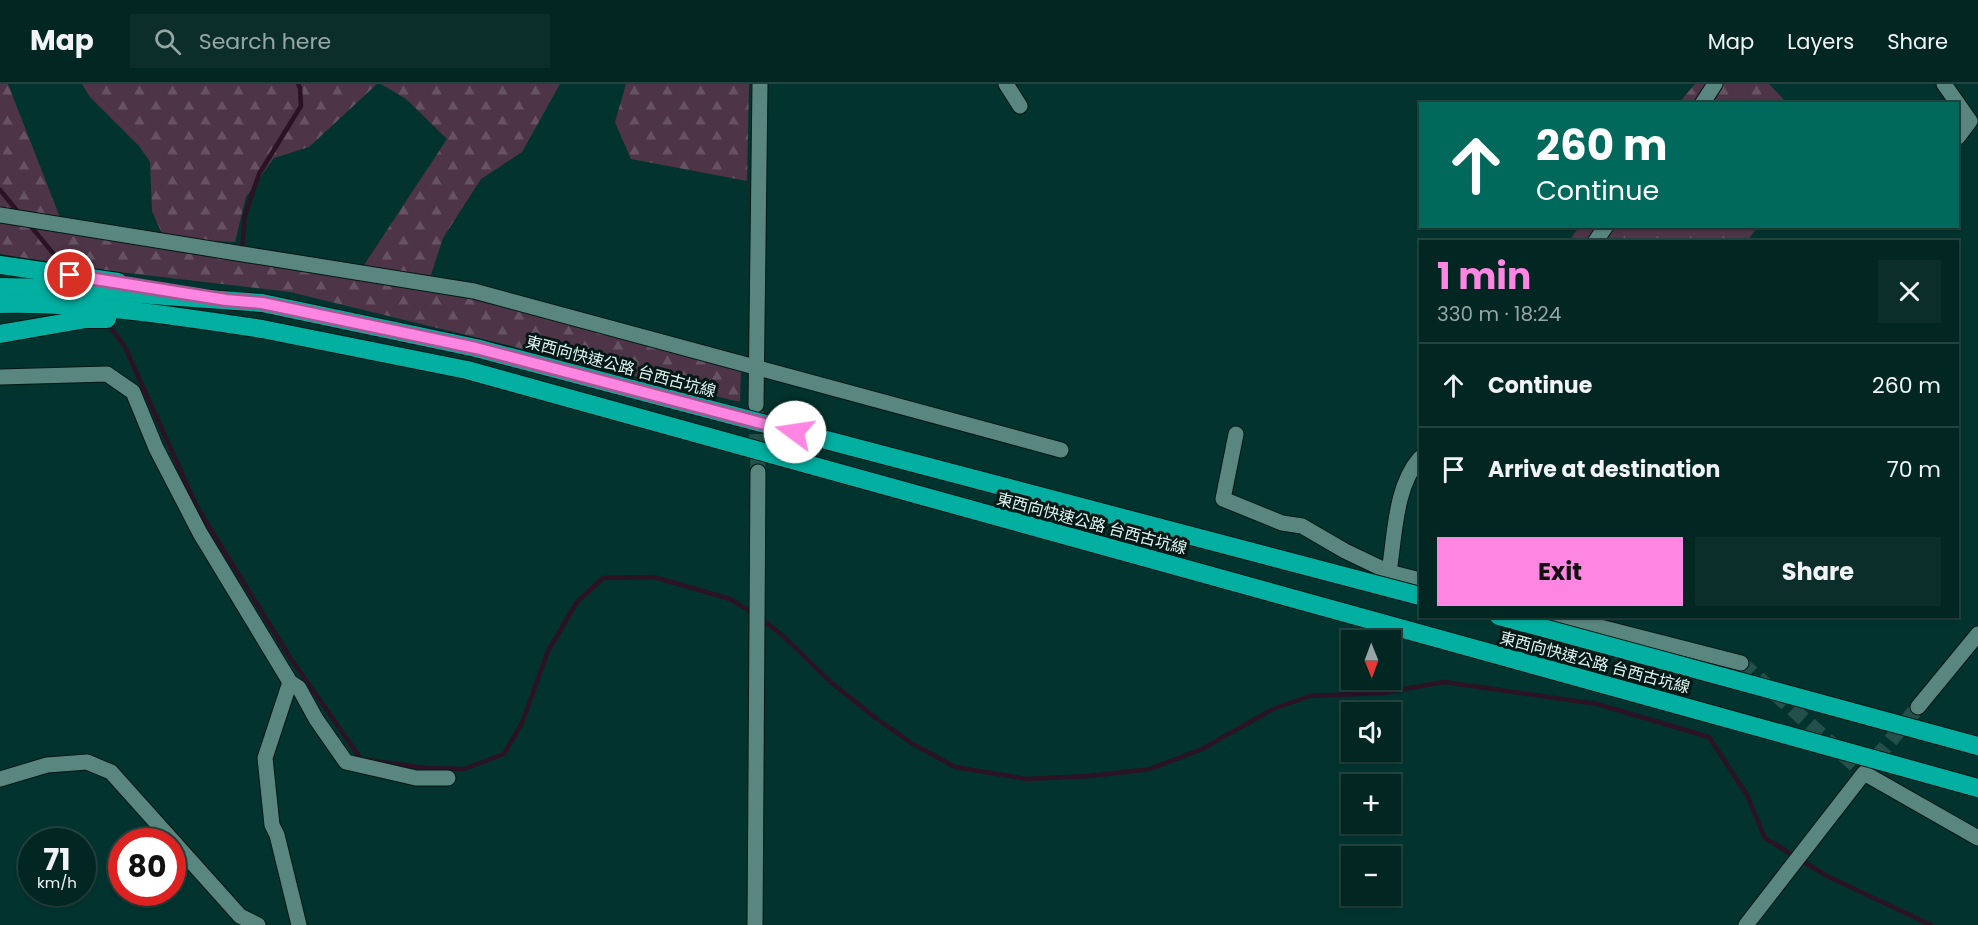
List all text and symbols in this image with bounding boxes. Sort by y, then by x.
search box [130,14,550,68]
text: Map [30,21,94,60]
icon: search [151,25,184,58]
text: Search here [199,26,331,57]
text: Map [1708,27,1754,56]
text: Layers [1787,27,1854,56]
text: Share [1887,27,1948,56]
text: 260 m [1536,116,1668,175]
icon: ahead [1437,126,1515,204]
text: Continue [1536,172,1659,209]
pin [44,249,95,300]
text: 1 min [1437,251,1531,302]
icon: arrive [53,258,86,291]
button: close [1878,260,1941,323]
text: 330 m · 18:24 [1437,300,1561,328]
street label: 東西向快速公路 台西古坑線 [523,330,719,403]
icon: ahead [1437,369,1470,402]
text: Continue [1488,370,1592,401]
text: 260 m [1872,370,1941,401]
position arrow [763,400,827,464]
icon: arrive [1437,453,1470,486]
text: Arrive at destination [1488,454,1720,485]
text: 70 m [1887,454,1941,485]
street label: 東西向快速公路 台西古坑線 [994,487,1190,560]
button: Exit [1437,537,1683,606]
button: Share [1695,537,1941,606]
street label: 東西向快速公路 台西古坑線 [1497,626,1693,699]
north arrow [1341,630,1401,690]
map controls [1341,630,1401,906]
button: sound [1341,702,1401,762]
button: + [1341,774,1401,834]
speed limit sign: 80 [108,828,186,906]
text: 71 [43,838,71,881]
button: − [1341,846,1401,906]
text: km/h [37,872,77,893]

